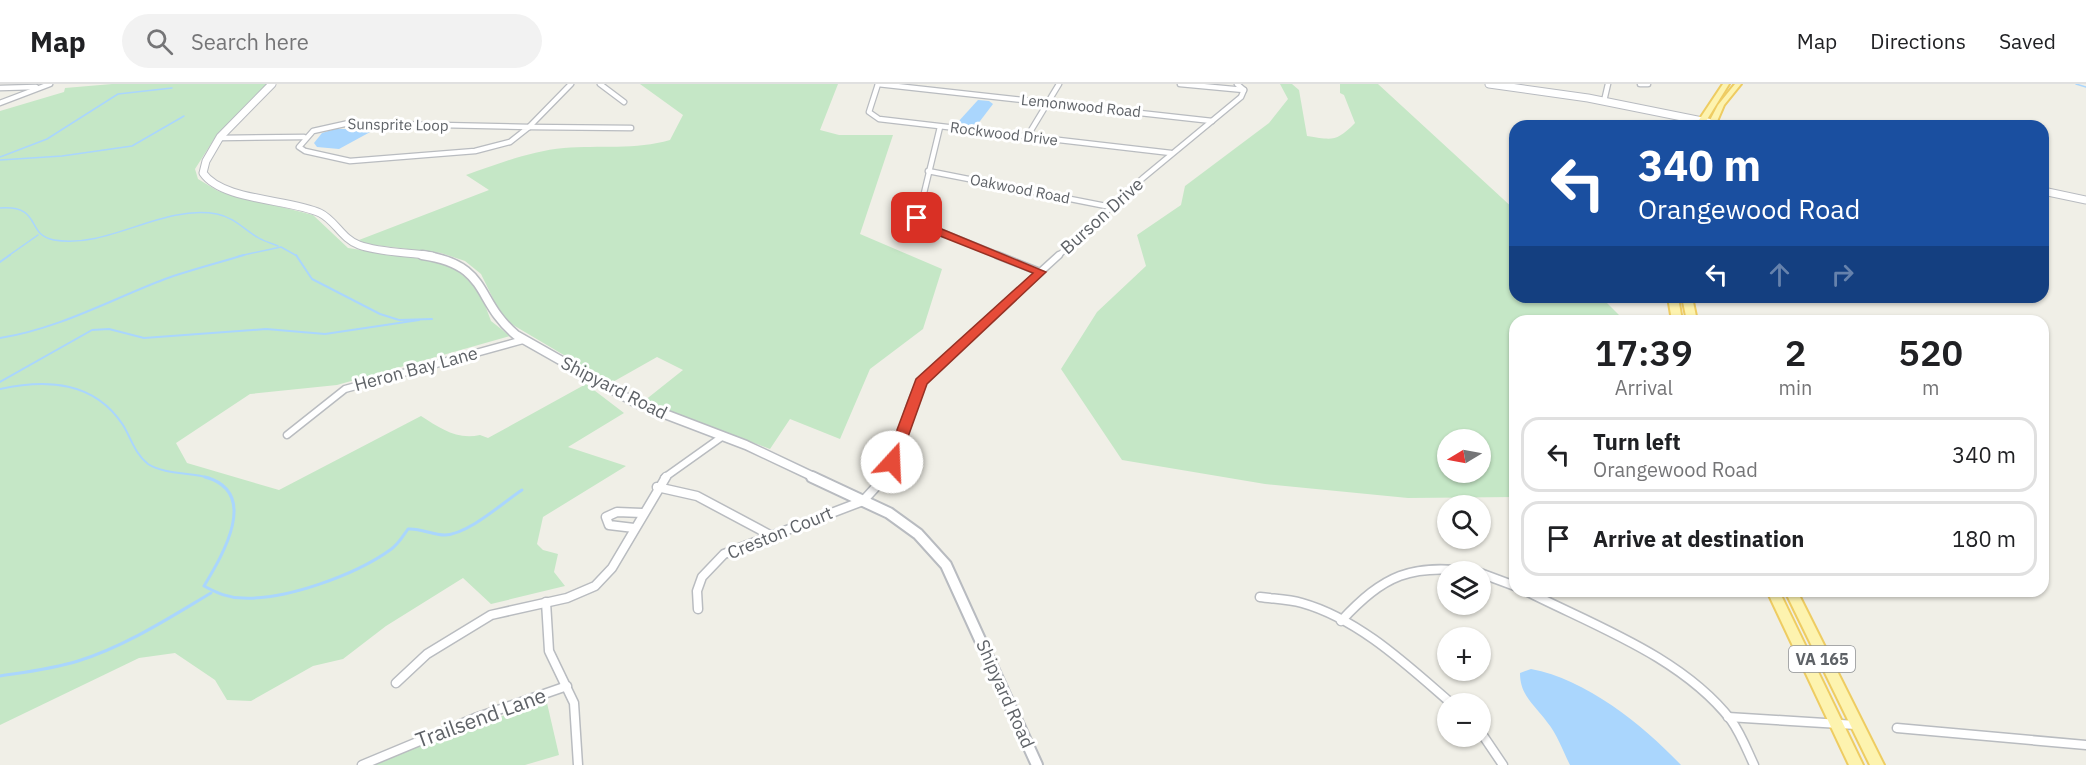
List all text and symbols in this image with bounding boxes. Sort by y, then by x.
search box [122,14,542,68]
text: Map [30,23,86,60]
icon: search [143,25,176,58]
text: Search here [191,27,309,56]
text: Map [1797,27,1837,55]
text: Directions [1870,27,1966,55]
text: Saved [1999,27,2056,55]
street label: Lemonwood Road [1020,90,1142,121]
street label: Sunsprite Loop [347,114,449,135]
street label: Rockwood Drive [949,117,1059,150]
text: 340 m [1638,138,1761,193]
icon: left [1539,144,1617,222]
street label: Oakwood Road [968,169,1072,208]
street label: Burson Drive [1055,172,1148,259]
text: Orangewood Road [1638,191,1860,226]
pin [891,192,942,243]
icon: arrive [900,201,933,234]
icon: left [1700,258,1733,291]
icon: ahead [1763,258,1796,291]
icon: right [1826,258,1859,291]
text: 17:39 [1595,329,1693,376]
text: 2 [1785,329,1806,376]
text: 520 [1898,329,1963,376]
street label: Heron Bay Lane [352,341,480,396]
street label: Shipyard Road [557,351,671,424]
text: Arrival [1615,374,1673,401]
text: min [1779,374,1812,401]
text: m [1922,374,1939,401]
text: Turn left [1593,427,1681,456]
north arrow [1437,429,1491,483]
map controls [1437,429,1491,747]
position arrow [860,430,924,494]
icon: left [1542,438,1575,471]
text: 340 m [1952,440,2016,469]
text: Orangewood Road [1593,456,1758,483]
button: search [1437,495,1491,549]
street label: Creston Court [724,501,836,564]
icon: arrive [1542,522,1575,555]
text: Arrive at destination [1593,524,1804,553]
text: 180 m [1952,524,2016,553]
button: layers [1437,561,1491,615]
button: + [1437,627,1491,681]
street label: Shipyard Road [971,636,1040,752]
road number: VA 165 [1789,646,1855,672]
street label: Trailsend Lane [412,681,550,754]
button: − [1437,693,1491,747]

